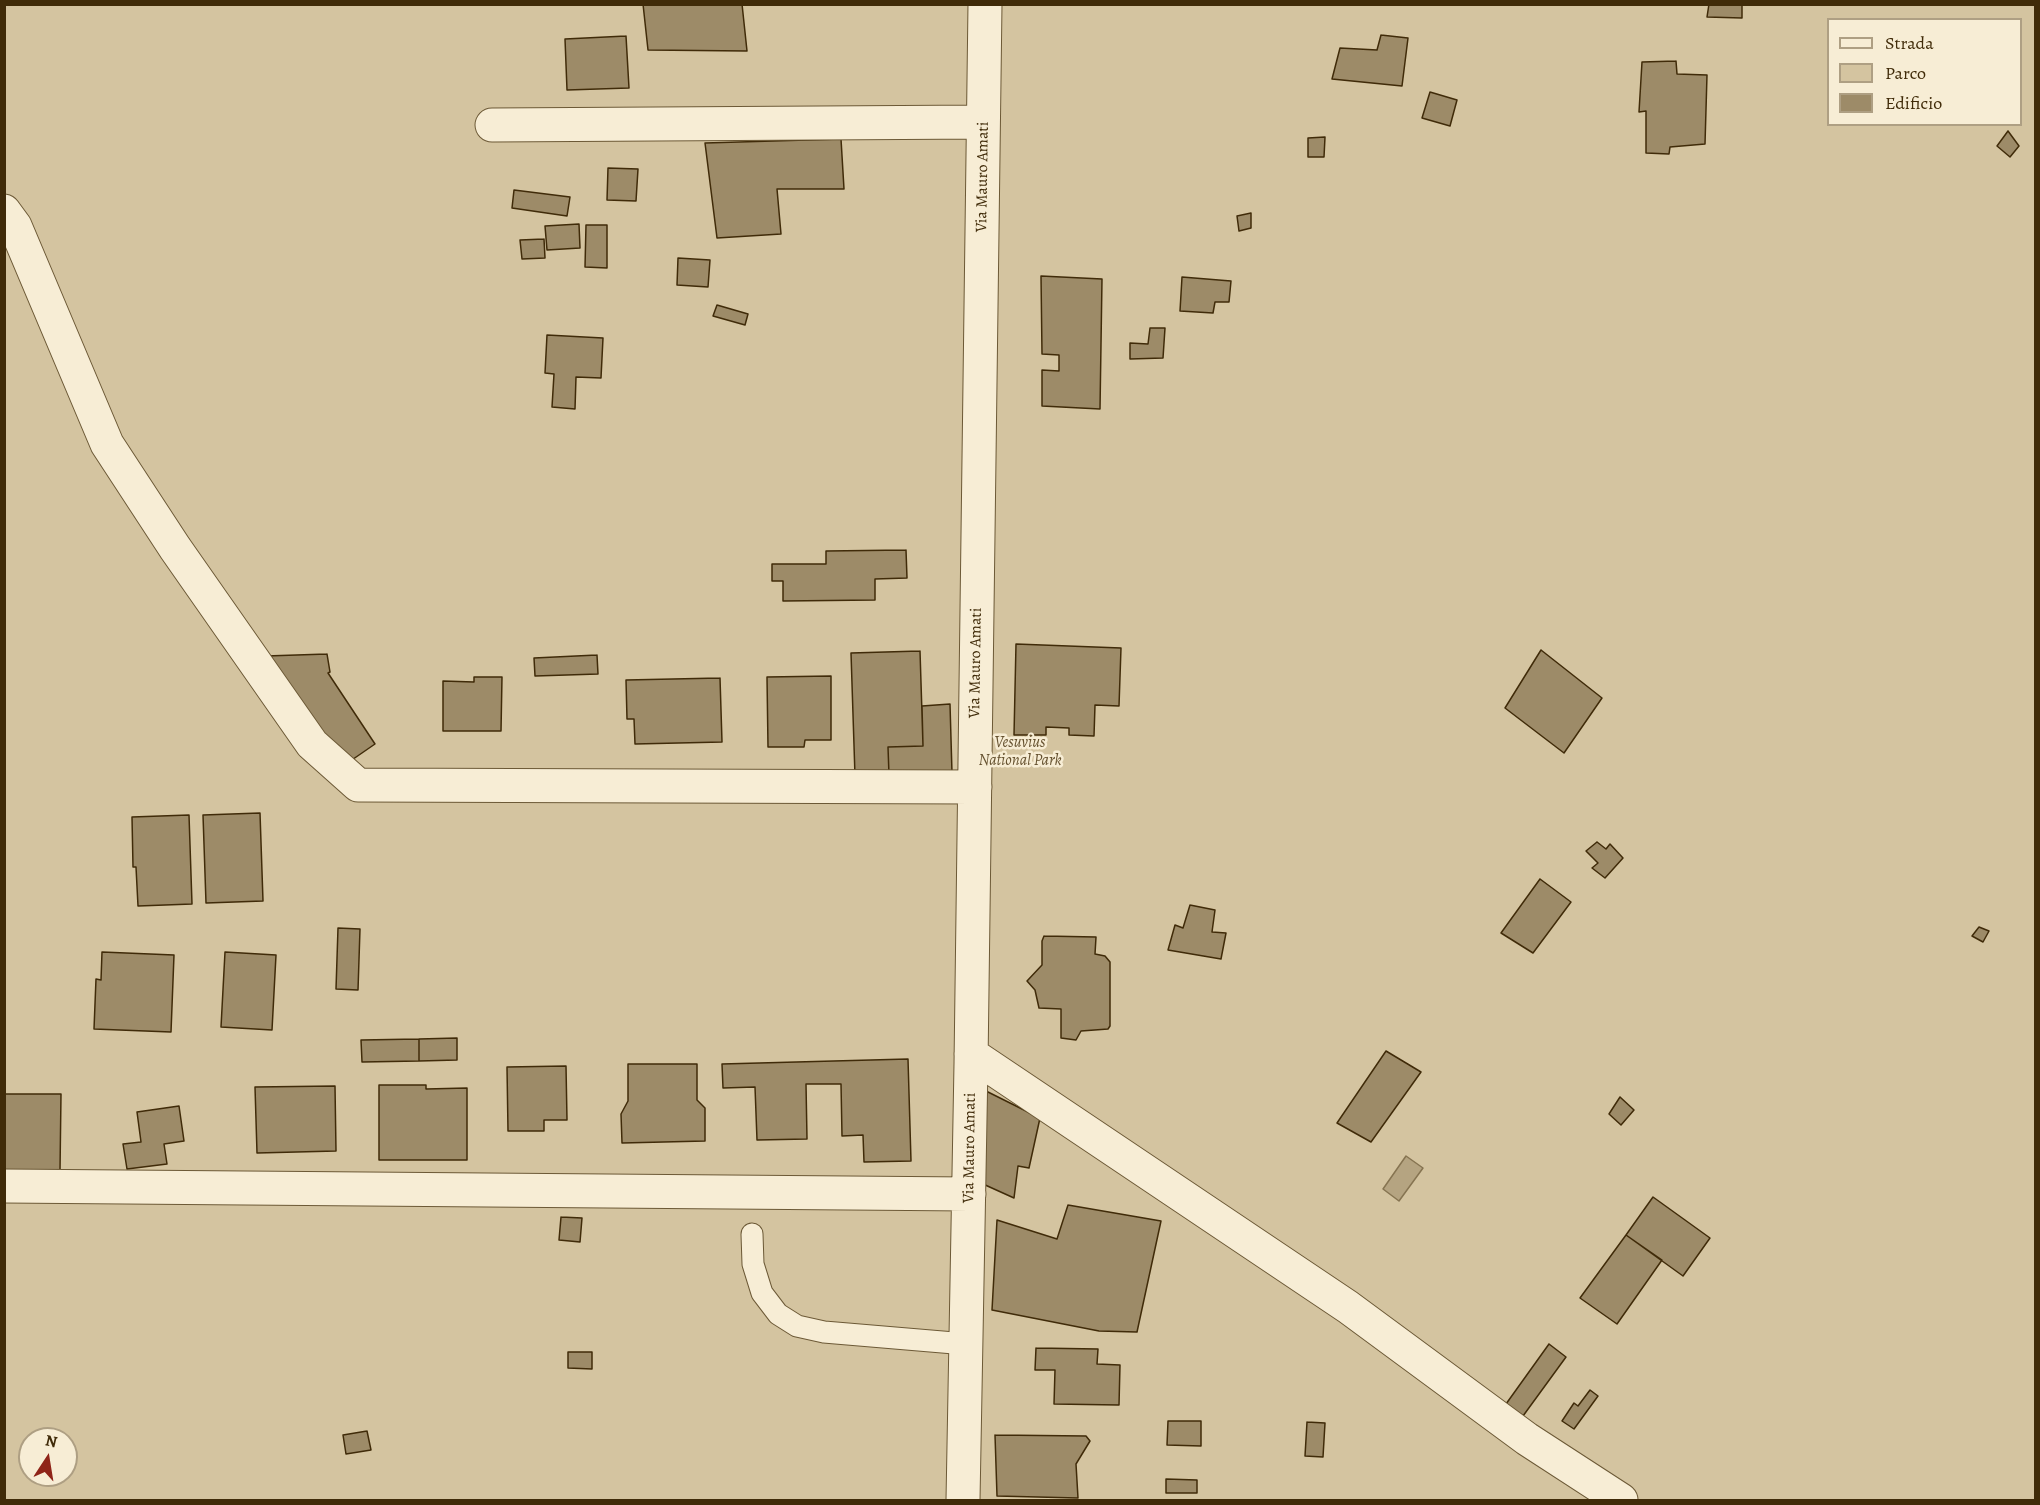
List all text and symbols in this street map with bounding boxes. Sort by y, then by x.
legend [1827,18,2022,126]
text: Strada [1885,31,1934,55]
text: Parco [1885,61,1926,85]
text: Edificio [1885,91,1942,115]
street label: Via Mauro Amati [972,122,994,232]
street label: Via Mauro Amati [965,608,987,718]
park label: Vesuvius National Park [978,733,1062,771]
street label: Via Mauro Amati [959,1093,981,1203]
north arrow [18,1427,78,1487]
text: N [43,1429,59,1453]

